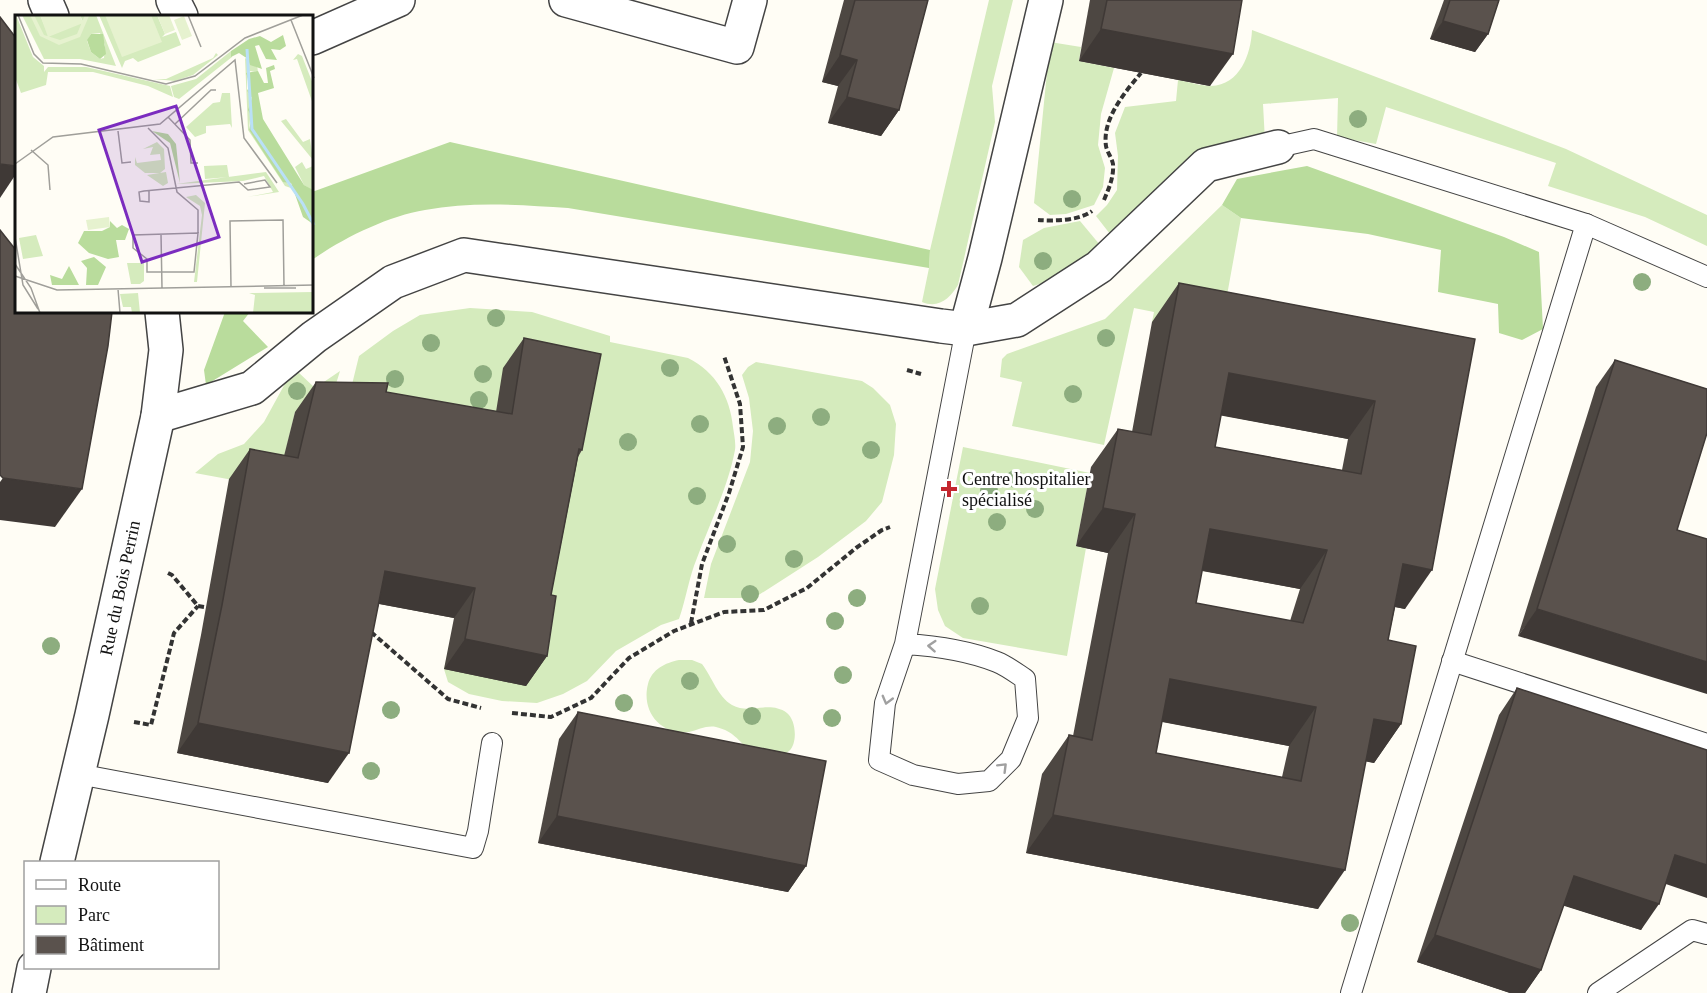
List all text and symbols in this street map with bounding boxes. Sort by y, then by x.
inset map [15,15,314,314]
place label: Centre hospitalier spécialisé [962,469,1090,510]
marker: Centre hospitalier spécialisé [940,480,958,498]
street label: Rue du Bois Perrin [96,519,144,657]
one-way arrow [928,640,937,653]
one-way arrow [882,695,895,705]
one-way arrow [995,764,1006,775]
legend [24,861,219,969]
text: Route [78,875,121,895]
text: Parc [78,905,110,925]
text: Bâtiment [78,935,144,955]

